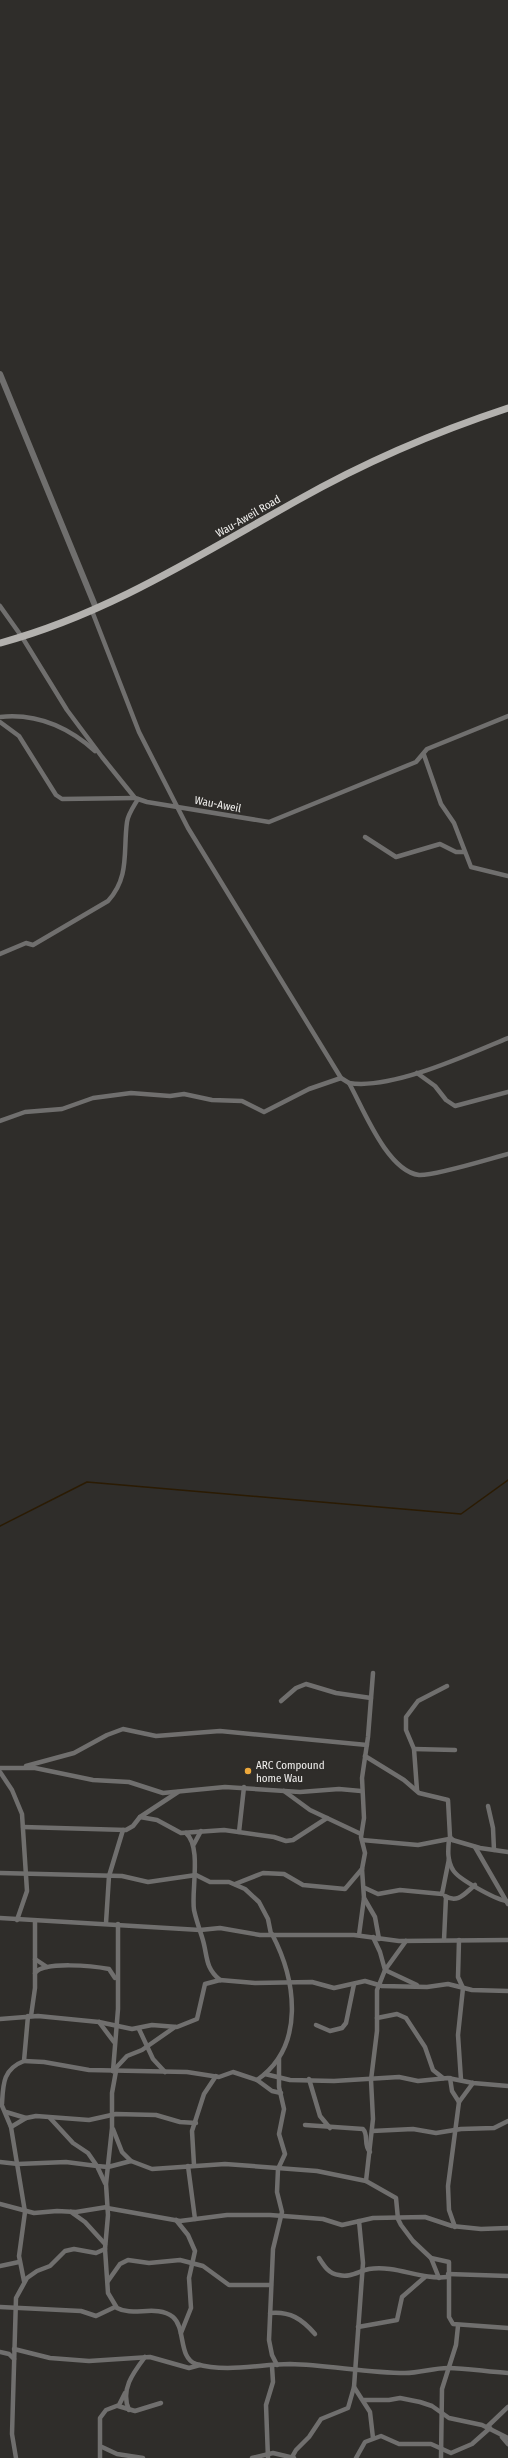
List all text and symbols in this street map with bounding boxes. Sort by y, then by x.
street label: Wau-Aweil Road [214,493,283,540]
street label: Wau-Aweil [194,794,242,815]
place label: ARC Compound home Wau [256,1759,325,1785]
marker: ARC Compound home Wau [243,1766,253,1776]

